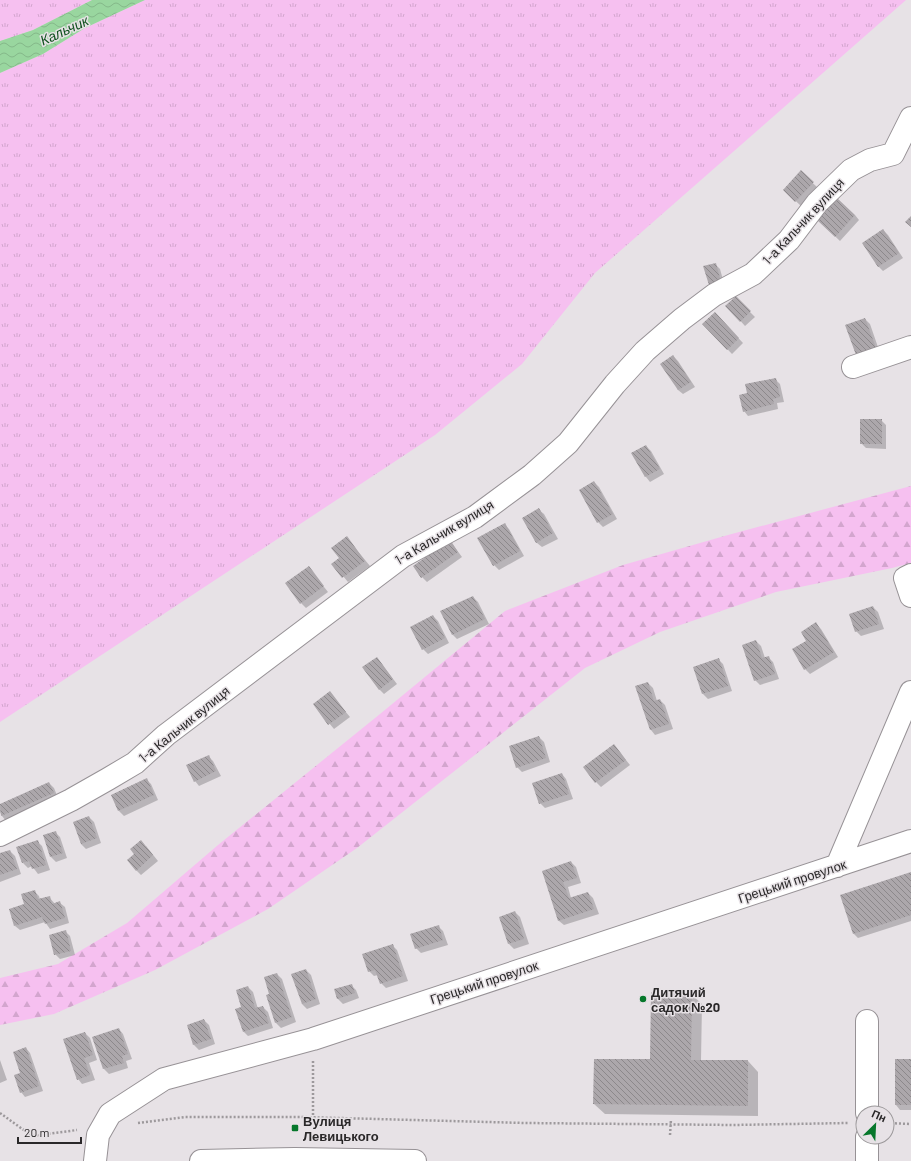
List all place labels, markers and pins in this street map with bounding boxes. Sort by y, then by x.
place label: Дитячий садок №20 [651,984,720,1015]
marker: Дитячий садок №20 [638,994,648,1004]
place label: Вулиця Левицького [303,1113,379,1144]
marker: Вулиця Левицького [290,1123,300,1133]

